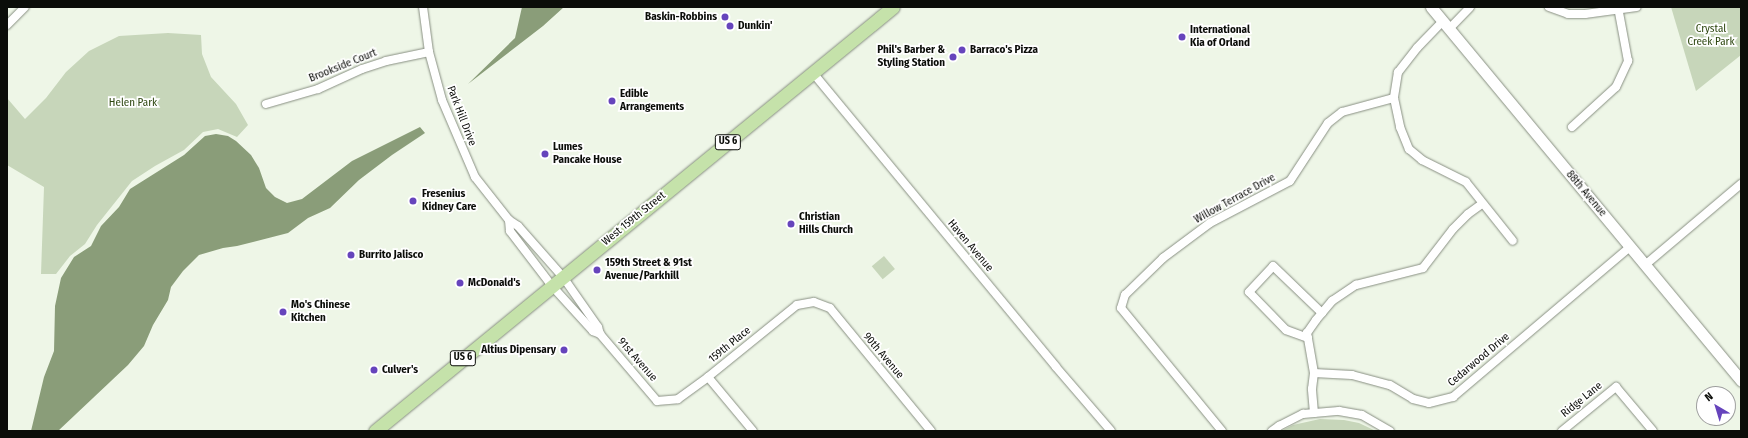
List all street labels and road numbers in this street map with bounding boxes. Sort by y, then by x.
street label: Brookside Court [307,46,379,86]
street label: Park Hill Drive [444,84,478,148]
road number: US 6 [714,134,742,150]
street label: 88th Avenue [1563,168,1609,220]
street label: Willow Terrace Drive [1192,171,1278,227]
street label: West 159th Street [600,189,668,249]
street label: Haven Avenue [944,217,996,275]
street label: 159th Place [706,324,754,366]
street label: 90th Avenue [860,330,906,382]
street label: Cedarwood Drive [1445,330,1513,390]
street label: 91st Avenue [615,336,659,384]
road number: US 6 [449,350,477,366]
street label: Ridge Lane [1559,379,1605,421]

